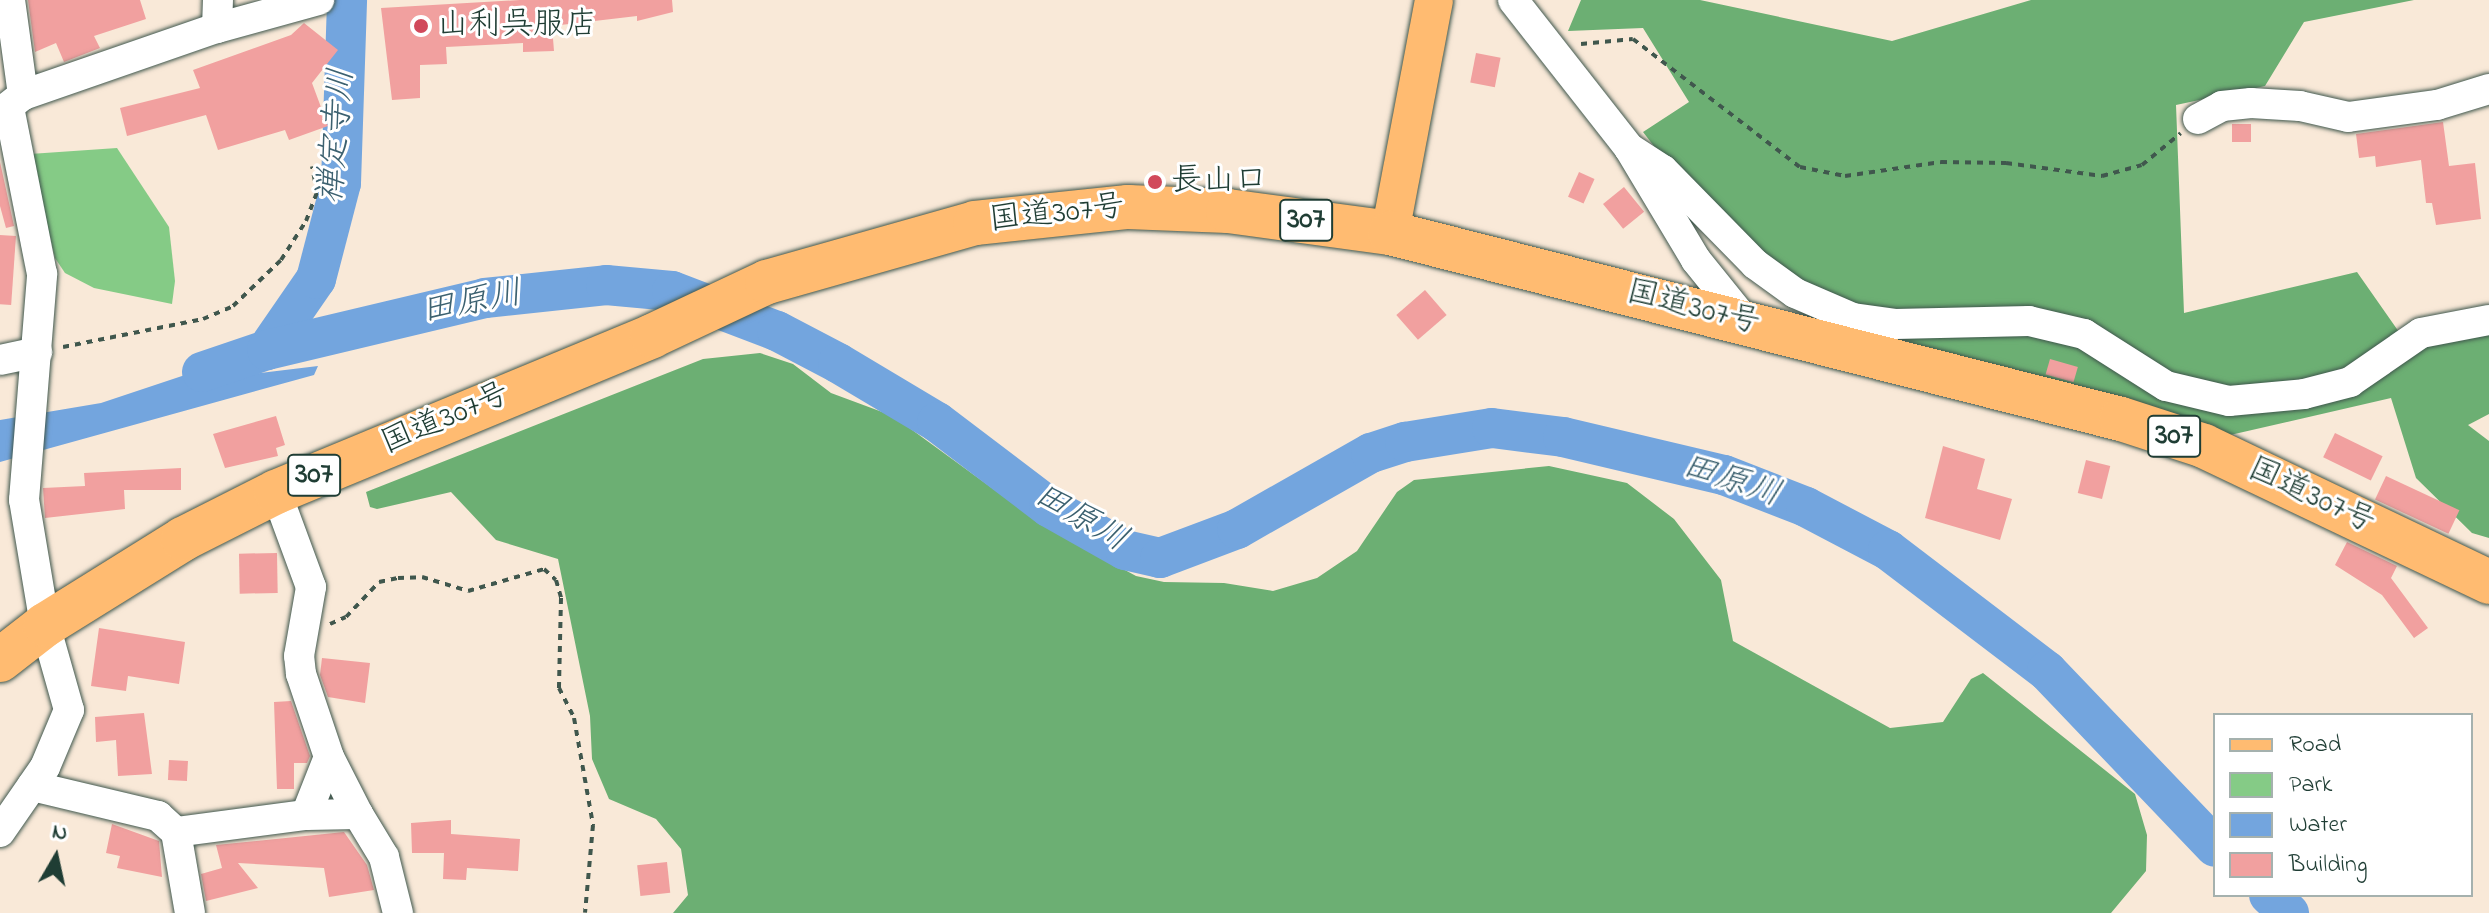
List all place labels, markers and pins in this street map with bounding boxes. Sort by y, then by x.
place label: 山利呉服店 [437,7,597,45]
marker: 山利呉服店 [412,17,430,35]
place label: 長山口 [1171,163,1267,201]
marker: 長山口 [1146,173,1164,191]

